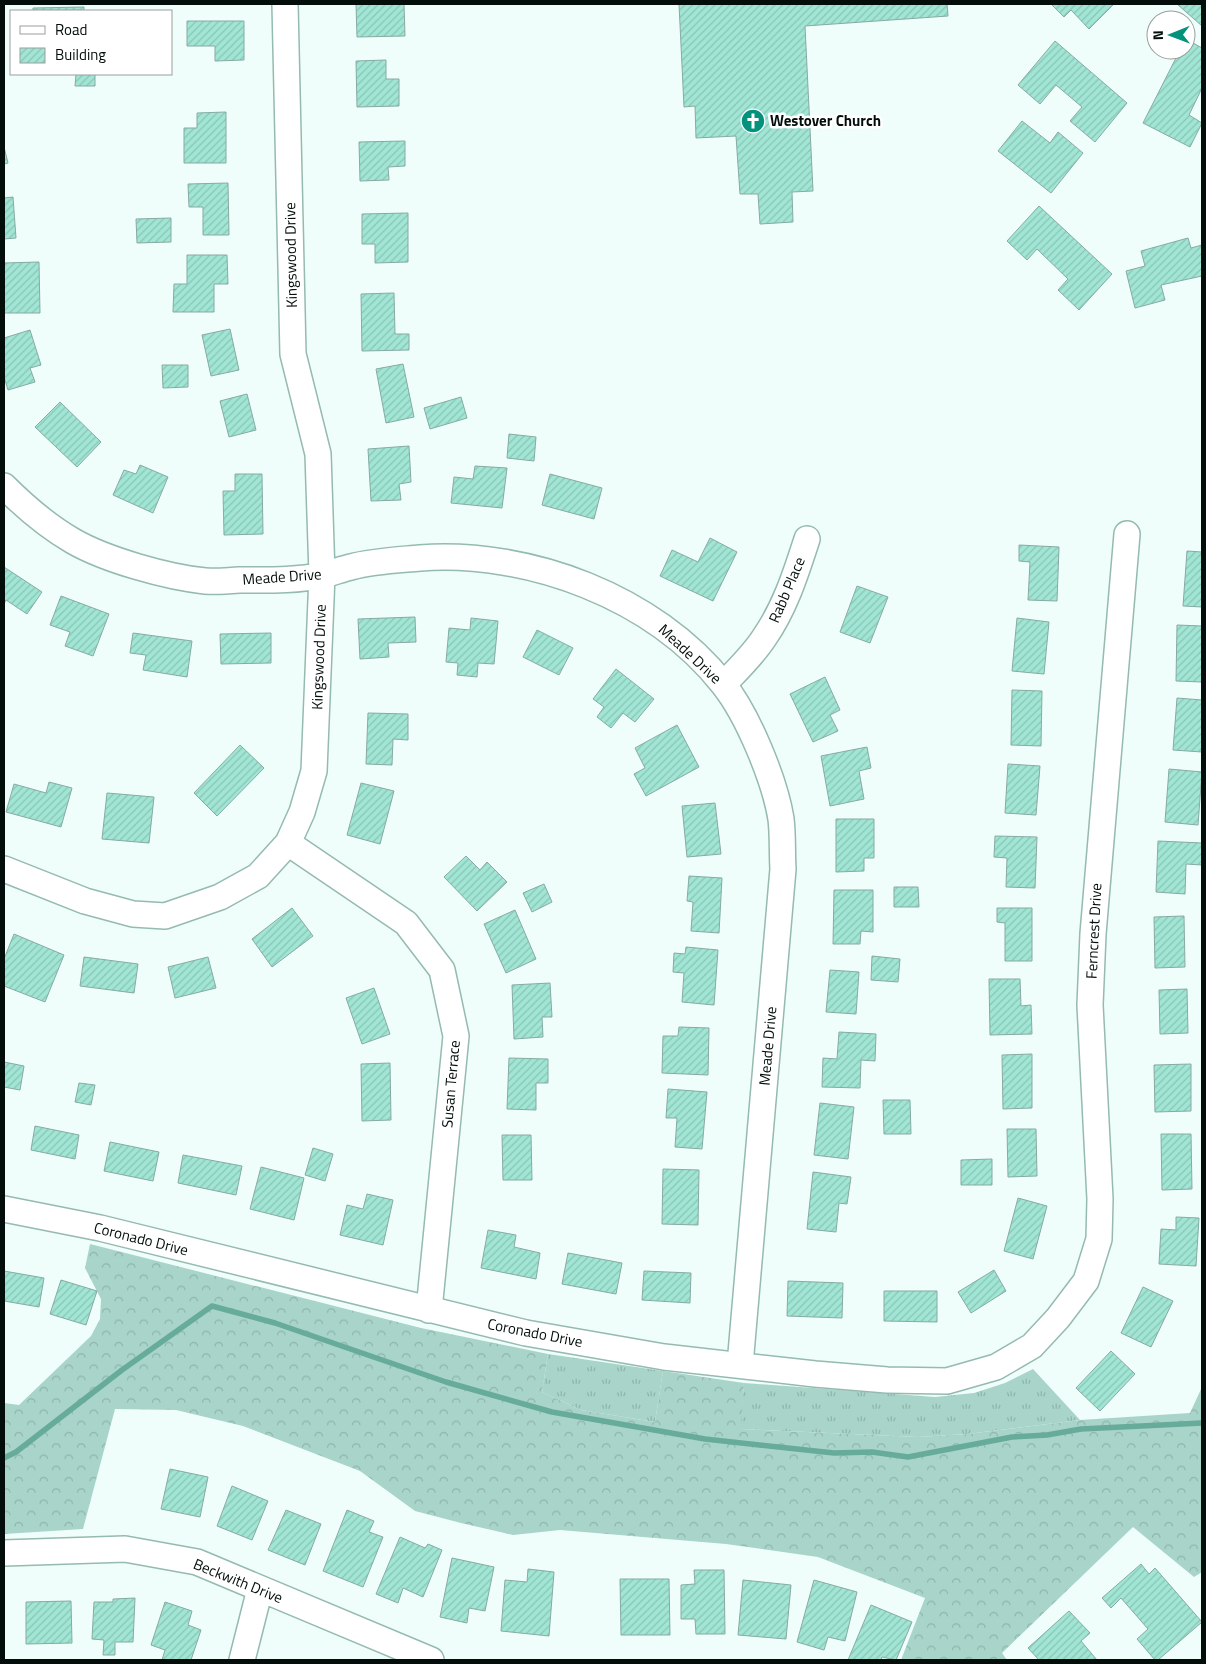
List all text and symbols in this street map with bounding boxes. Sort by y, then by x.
legend [10,10,172,75]
north arrow [1146,10,1196,60]
text: Road [55,18,87,41]
text: N [1147,30,1168,40]
text: Building [55,43,106,66]
church icon: Westover Church [740,108,766,134]
place label: Westover Church [770,109,881,132]
street label: Kingswood Drive [278,202,303,308]
street label: Rabb Place [762,553,811,626]
street label: Meade Drive [242,562,322,591]
street label: Kingswood Drive [305,604,332,710]
street label: Meade Drive [654,618,727,689]
street label: Ferncrest Drive [1080,882,1107,979]
street label: Meade Drive [753,1005,782,1086]
street label: Susan Terrace [435,1039,466,1129]
street label: Coronado Drive [92,1216,191,1261]
street label: Coronado Drive [486,1312,585,1353]
street label: Beckwith Drive [190,1552,286,1609]

